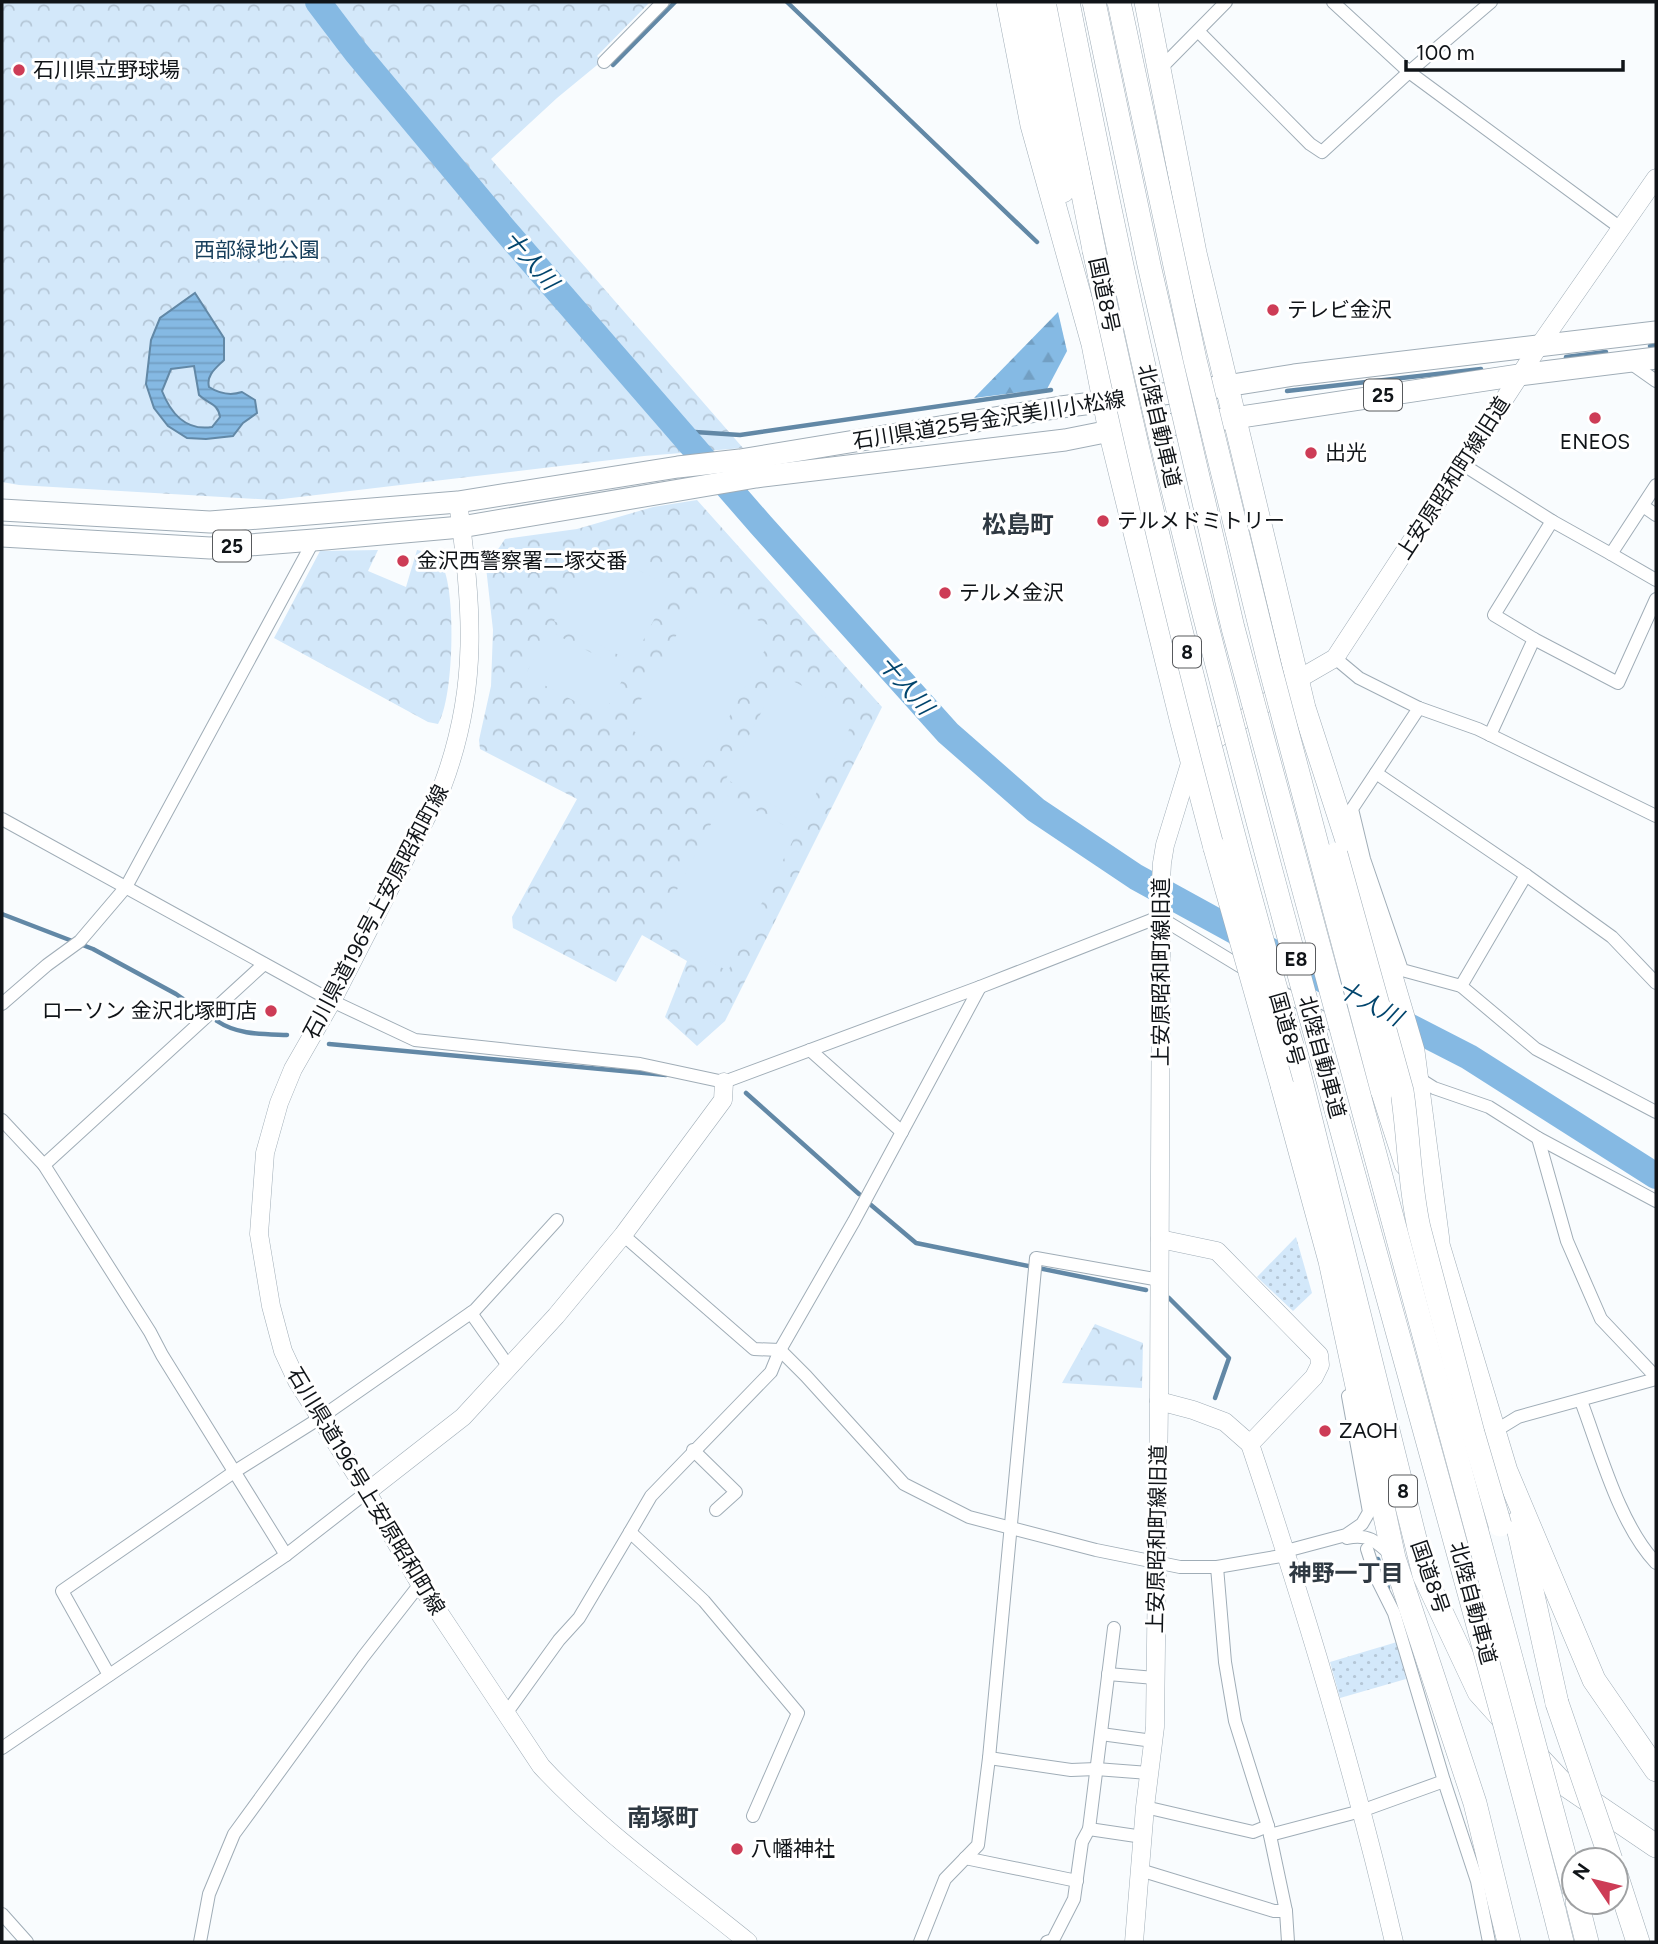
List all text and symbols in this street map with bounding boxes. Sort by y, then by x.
scale bar [1406,28,1623,72]
text: 100 m [1416,40,1475,65]
place label: 石川県立野球場 [33,57,180,82]
marker: 石川県立野球場 [11,62,27,78]
water label: 十人川 [498,225,566,297]
park label: 西部緑地公園 [194,237,320,262]
street label: 国道8号 [1084,255,1125,335]
place label: テレビ金沢 [1287,297,1392,322]
marker: テレビ金沢 [1265,302,1281,318]
street label: 北陸自動車道 [1133,362,1186,490]
road number: 25 [1364,380,1402,410]
street label: 石川県道25号金沢美川小松線 [851,386,1127,453]
street label: 上安原昭和町線旧道 [1391,392,1515,564]
marker: ENEOS [1587,410,1603,426]
place label: ENEOS [1560,429,1630,454]
place label: 出光 [1325,440,1367,465]
marker: 出光 [1303,445,1319,461]
place label: テルメドミトリー [1117,508,1285,533]
district label: 松島町 [982,510,1054,539]
marker: テルメドミトリー [1095,513,1111,529]
road number: 25 [213,530,251,562]
place label: 金沢西警察署二塚交番 [417,548,627,573]
marker: 金沢西警察署二塚交番 [395,553,411,569]
place label: テルメ金沢 [959,580,1064,605]
marker: テルメ金沢 [937,585,953,601]
road number: 8 [1173,636,1201,667]
water label: 十人川 [873,650,941,722]
street label: 石川県道196号上安原昭和町線 [298,780,453,1043]
street label: 上安原昭和町線旧道 [1148,878,1173,1067]
road number: E8 [1277,944,1315,974]
water label: 十人川 [1333,974,1410,1033]
street label: 国道8号 [1265,989,1310,1069]
street label: 北陸自動車道 [1294,993,1351,1121]
place label: ローソン 金沢北塚町店 [42,998,257,1023]
marker: ローソン 金沢北塚町店 [263,1003,279,1019]
street label: 石川県道196号上安原昭和町線 [282,1362,450,1619]
place label: ZAOH [1339,1418,1398,1443]
marker: ZAOH [1317,1423,1333,1439]
street label: 上安原昭和町線旧道 [1142,1444,1171,1634]
road number: 8 [1389,1476,1417,1506]
street label: 国道8号 [1406,1537,1455,1617]
street label: 北陸自動車道 [1445,1539,1502,1667]
district label: 神野一丁目 [1289,1559,1404,1587]
district label: 南塚町 [627,1803,699,1832]
place label: 八幡神社 [751,1836,835,1861]
marker: 八幡神社 [729,1841,745,1857]
north arrow [1560,1846,1630,1916]
text: N [1568,1859,1595,1884]

